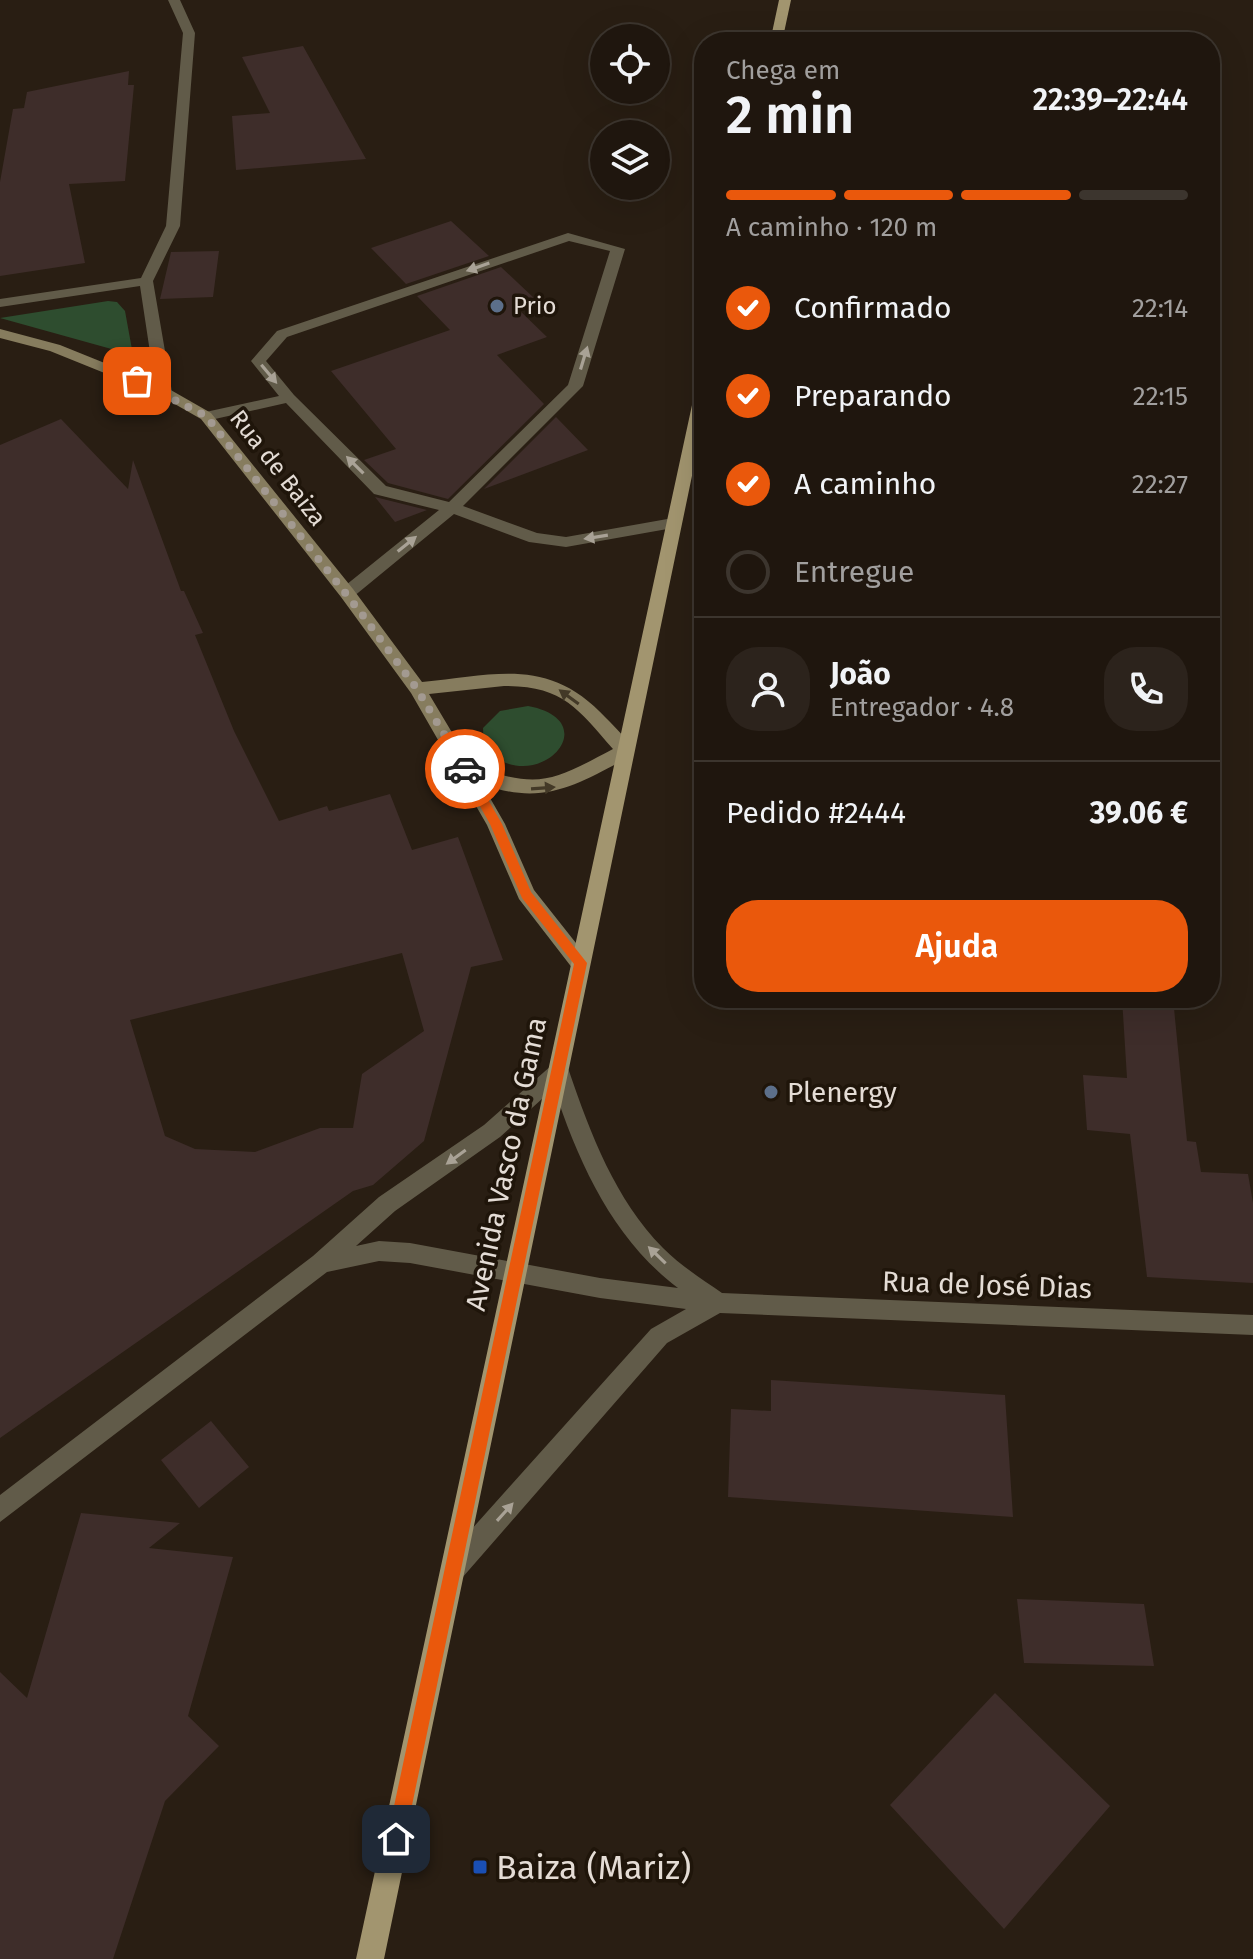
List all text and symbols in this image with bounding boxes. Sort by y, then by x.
map controls [590,24,670,200]
button: locate [590,24,670,104]
text: Chega em [726,55,840,86]
text: 22:39–22:44 [1033,82,1188,118]
text: 2 min [726,84,854,147]
button: layers [590,120,670,200]
text: A caminho · 120 m [726,212,937,243]
one-way arrow [466,262,490,274]
icon: check [726,286,770,330]
text: Confirmado [794,290,952,326]
place label: Prio [513,292,557,320]
text: 22:14 [1132,293,1188,324]
marker: Prio [488,297,506,315]
one-way arrow [578,345,590,369]
pin [103,347,171,415]
icon: bag [115,359,159,403]
one-way arrow [260,364,277,384]
icon: check [726,374,770,418]
text: Preparando [794,378,952,414]
text: 22:15 [1133,381,1188,412]
street label: Rua de Baiza [224,404,332,532]
one-way arrow [346,456,365,475]
icon: check [726,462,770,506]
text: A caminho [794,466,936,502]
text: 22:27 [1132,469,1188,500]
one-way arrow [583,531,608,544]
one-way arrow [397,536,417,553]
text: Entregue [794,554,914,590]
button: person [726,647,810,731]
button: phone [1104,647,1188,731]
text: João [830,656,891,692]
one-way arrow [559,690,580,705]
text: Entregador · 4.8 [830,692,1014,723]
courier [425,729,505,809]
icon: car [443,747,487,791]
one-way arrow [530,781,555,794]
text: Pedido #2444 [726,795,906,831]
text: 39.06 € [1090,795,1188,831]
button: Ajuda [726,900,1188,992]
street label: Avenida Vasco da Gama [459,1014,553,1314]
place label: Plenergy [787,1076,897,1109]
marker: Plenergy [762,1083,780,1101]
one-way arrow [446,1149,467,1164]
one-way arrow [648,1245,667,1264]
street label: Rua de José Dias [882,1265,1092,1305]
one-way arrow [496,1502,514,1521]
pin [362,1805,430,1873]
icon: home [374,1817,418,1861]
place label: Baiza (Mariz) [496,1847,691,1888]
marker: Baiza (Mariz) [471,1858,489,1876]

